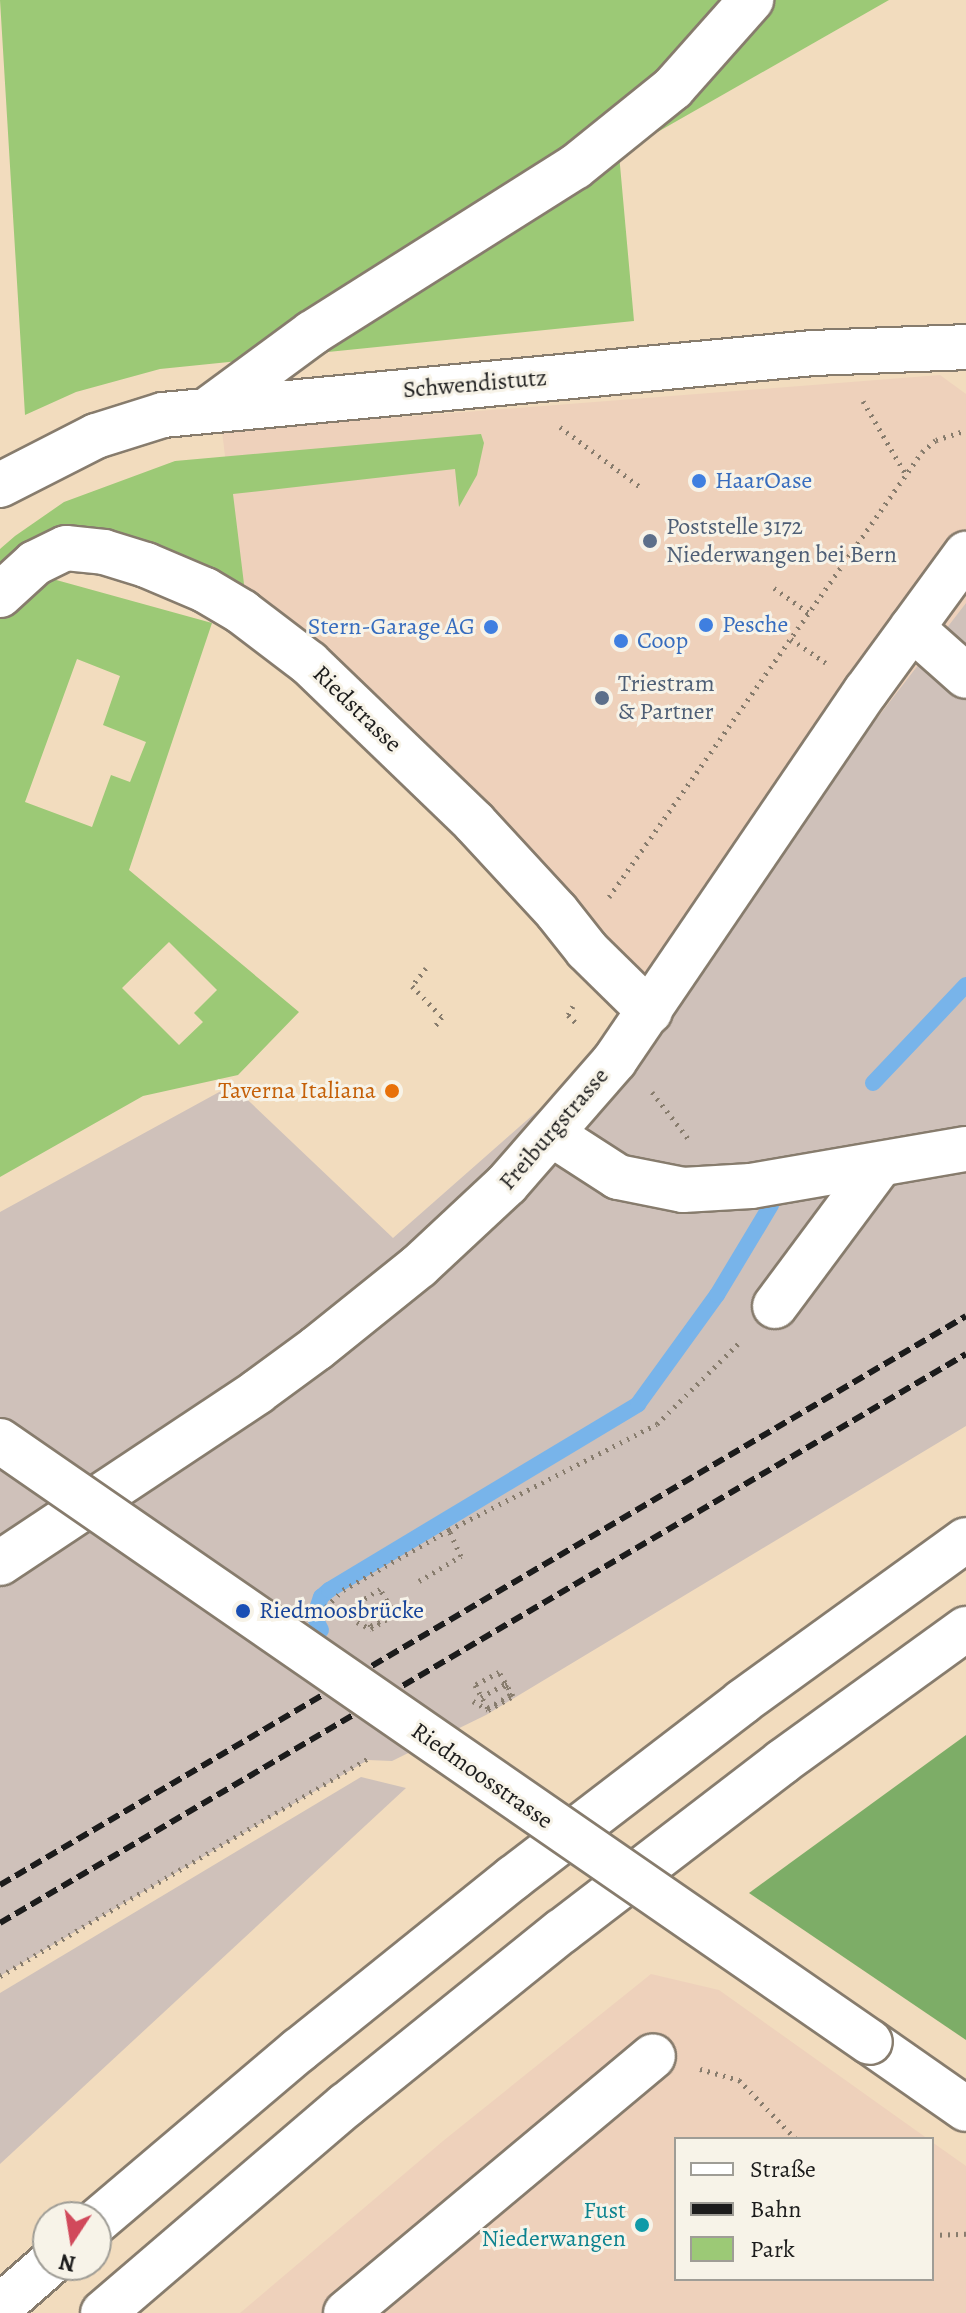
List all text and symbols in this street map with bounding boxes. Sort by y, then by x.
street label: Schwendistutz [402,363,548,405]
place label: HaarOase [715,467,812,495]
marker: HaarOase [690,472,708,490]
place label: Poststelle 3172 Niederwangen bei Bern [666,513,897,569]
marker: Poststelle 3172 Niederwangen bei Bern [641,532,659,550]
place label: Pesche [722,611,788,639]
place label: Stern-Garage AG [308,613,475,641]
marker: Pesche [697,616,715,634]
marker: Stern-Garage AG [482,618,500,636]
place label: Coop [637,627,688,655]
marker: Coop [612,632,630,650]
street label: Riedstrasse [307,660,407,758]
place label: Triestram & Partner [618,670,715,726]
marker: Triestram & Partner [593,689,611,707]
street label: Freiburgstrasse [493,1062,615,1196]
place label: Taverna Italiana [218,1077,376,1105]
marker: Taverna Italiana [383,1082,401,1100]
place label: Riedmoosbrücke [259,1597,424,1625]
marker: Riedmoosbrücke [234,1602,252,1620]
street label: Riedmoosstrasse [406,1717,558,1835]
legend [674,2137,934,2281]
text: Straße [750,2153,816,2185]
text: Bahn [750,2193,801,2225]
place label: Fust Niederwangen [481,2197,626,2253]
north arrow [32,2201,112,2281]
marker: Fust Niederwangen [633,2216,651,2234]
text: Park [750,2233,795,2265]
text: N [56,2246,78,2279]

